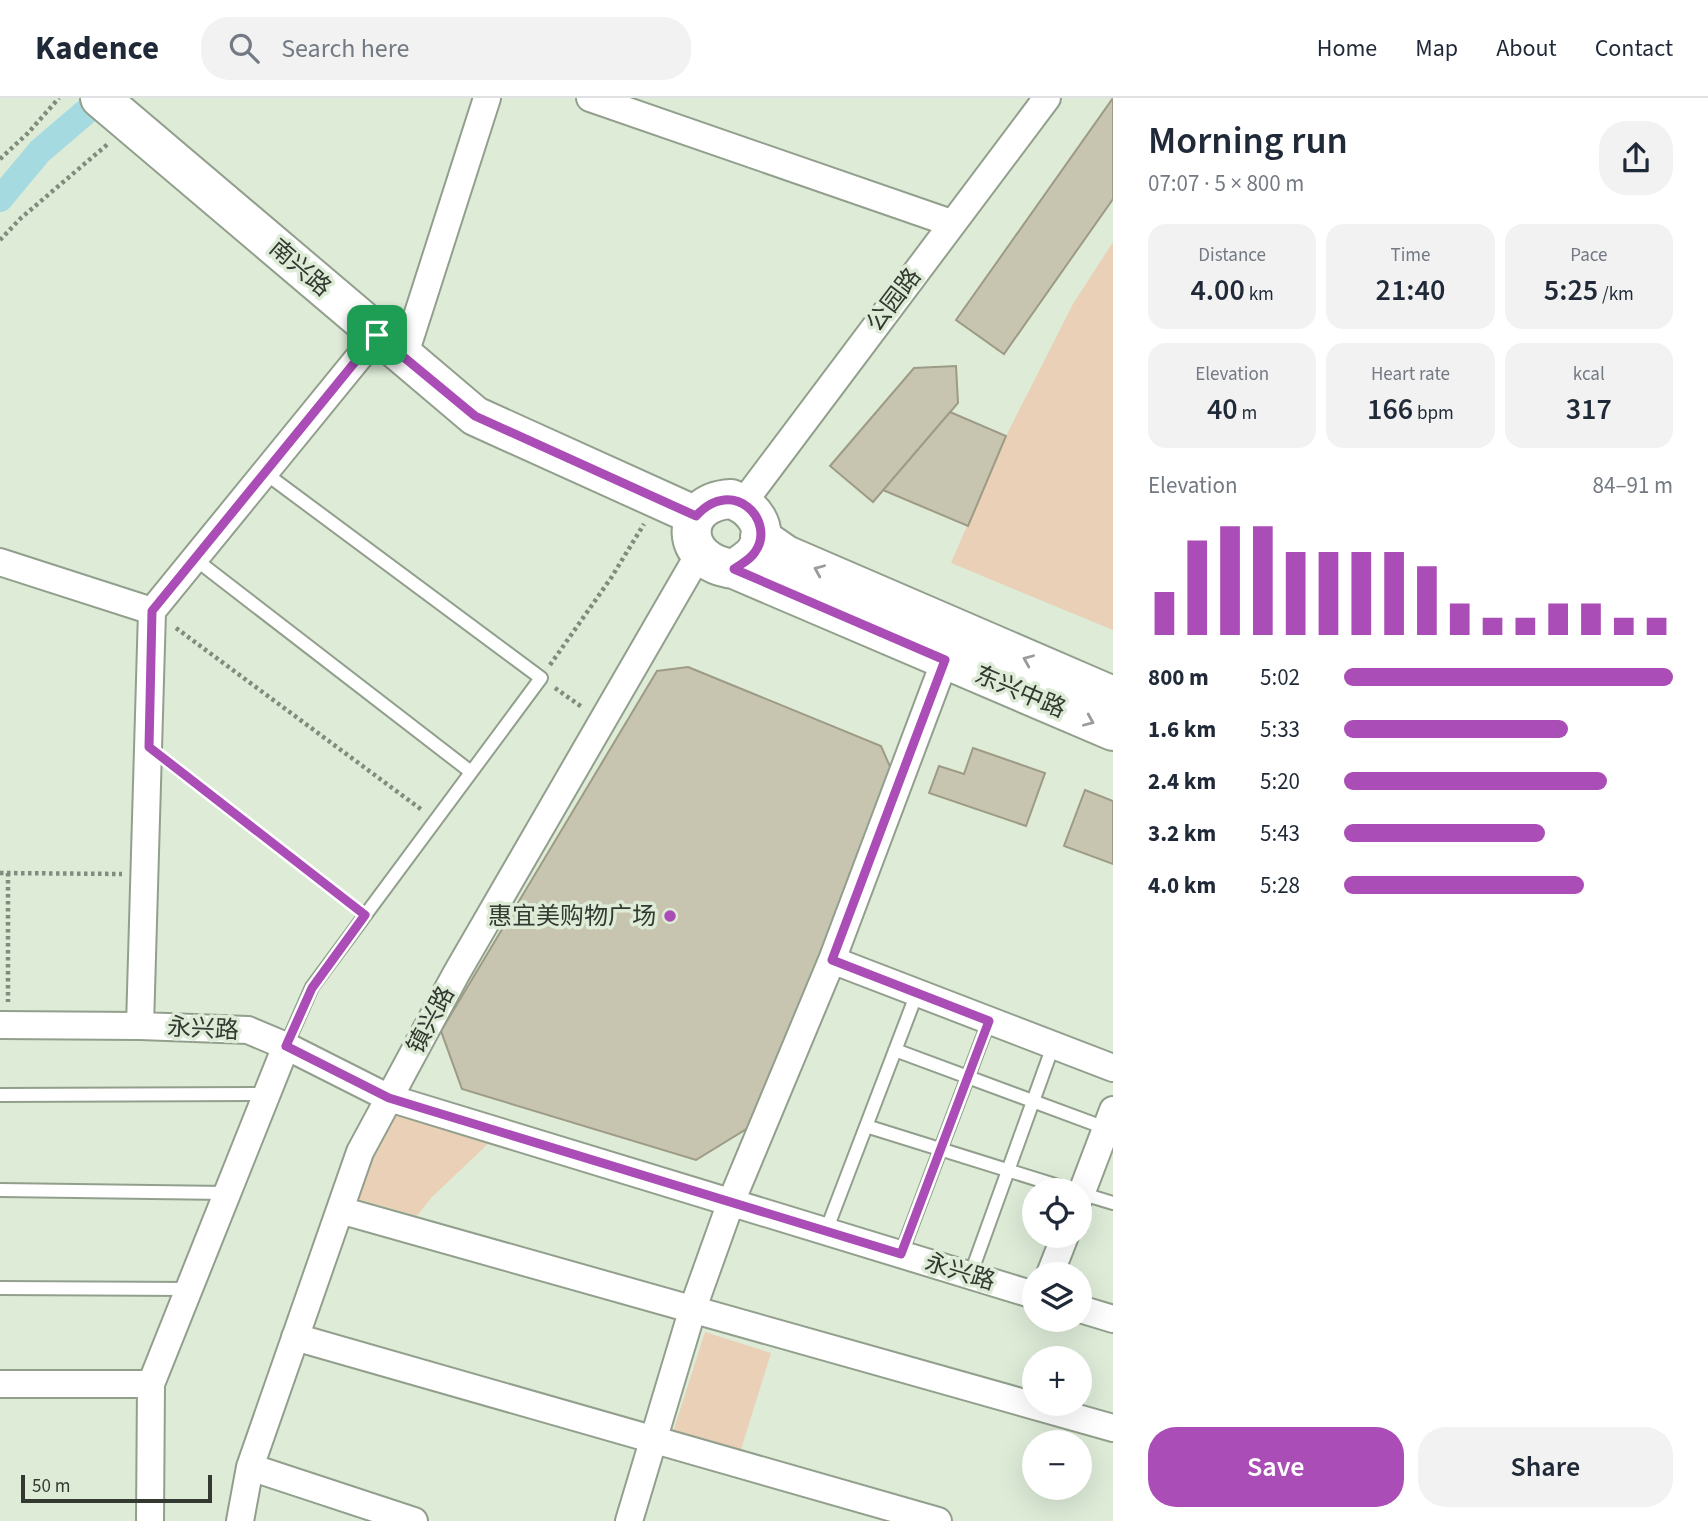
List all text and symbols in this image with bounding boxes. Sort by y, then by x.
search box [201,17,691,80]
text: Kadence [35,25,159,72]
icon: search [225,29,263,67]
text: Search here [281,30,409,67]
text: Home [1317,31,1377,66]
text: Map [1415,31,1458,66]
text: About [1496,31,1557,66]
text: Contact [1595,31,1673,66]
text: Morning run [1148,114,1348,168]
button: share [1599,121,1673,195]
text: 07:07 · 5 × 800 m [1148,167,1304,200]
street label: 南兴路 [261,231,339,305]
text: Distance [1198,242,1266,269]
text: Time [1390,242,1431,269]
text: Pace [1570,242,1607,269]
street label: 公园路 [858,261,930,339]
text: 4.00 [1190,269,1245,312]
text: 21:40 [1376,269,1445,312]
text: 5:25 [1544,269,1598,312]
text: km [1245,281,1274,308]
text: /km [1598,281,1634,308]
pin [347,305,407,365]
icon: arrive [358,316,396,354]
text: Elevation [1195,361,1269,388]
text: Heart rate [1371,361,1450,388]
text: kcal [1573,361,1605,388]
text: 40 [1207,388,1238,431]
text: 166 [1367,388,1413,431]
text: 317 [1566,388,1612,431]
text: m [1238,400,1257,427]
text: bpm [1413,400,1454,427]
text: Elevation [1148,469,1238,502]
text: 84–91 m [1593,469,1673,502]
one-way arrow [814,564,826,578]
one-way arrow [1023,654,1035,668]
street label: 东兴中路 [969,657,1071,727]
text: 800 m [1148,661,1209,694]
text: 5:02 [1260,661,1300,694]
one-way arrow [1082,713,1094,727]
text: 1.6 km [1148,713,1216,746]
text: 5:33 [1260,713,1300,746]
text: 2.4 km [1148,765,1216,798]
text: 5:20 [1260,765,1300,798]
text: 3.2 km [1148,817,1216,850]
text: 5:43 [1260,817,1300,850]
text: 4.0 km [1148,869,1216,902]
text: 5:28 [1260,869,1300,902]
place label: 惠宜美购物广场 [488,899,656,934]
marker: 惠宜美购物广场 [662,908,678,924]
street label: 镇兴路 [399,980,463,1060]
street label: 永兴路 [166,1010,240,1048]
map controls [1022,1178,1092,1500]
button: locate [1022,1178,1092,1248]
street label: 永兴路 [920,1245,1000,1299]
button: layers [1022,1262,1092,1332]
button: + [1022,1346,1092,1416]
button: Save [1148,1427,1404,1507]
button: Share [1418,1427,1673,1507]
button: − [1022,1430,1092,1500]
scale bar [21,1472,212,1504]
text: 50 m [32,1473,70,1500]

